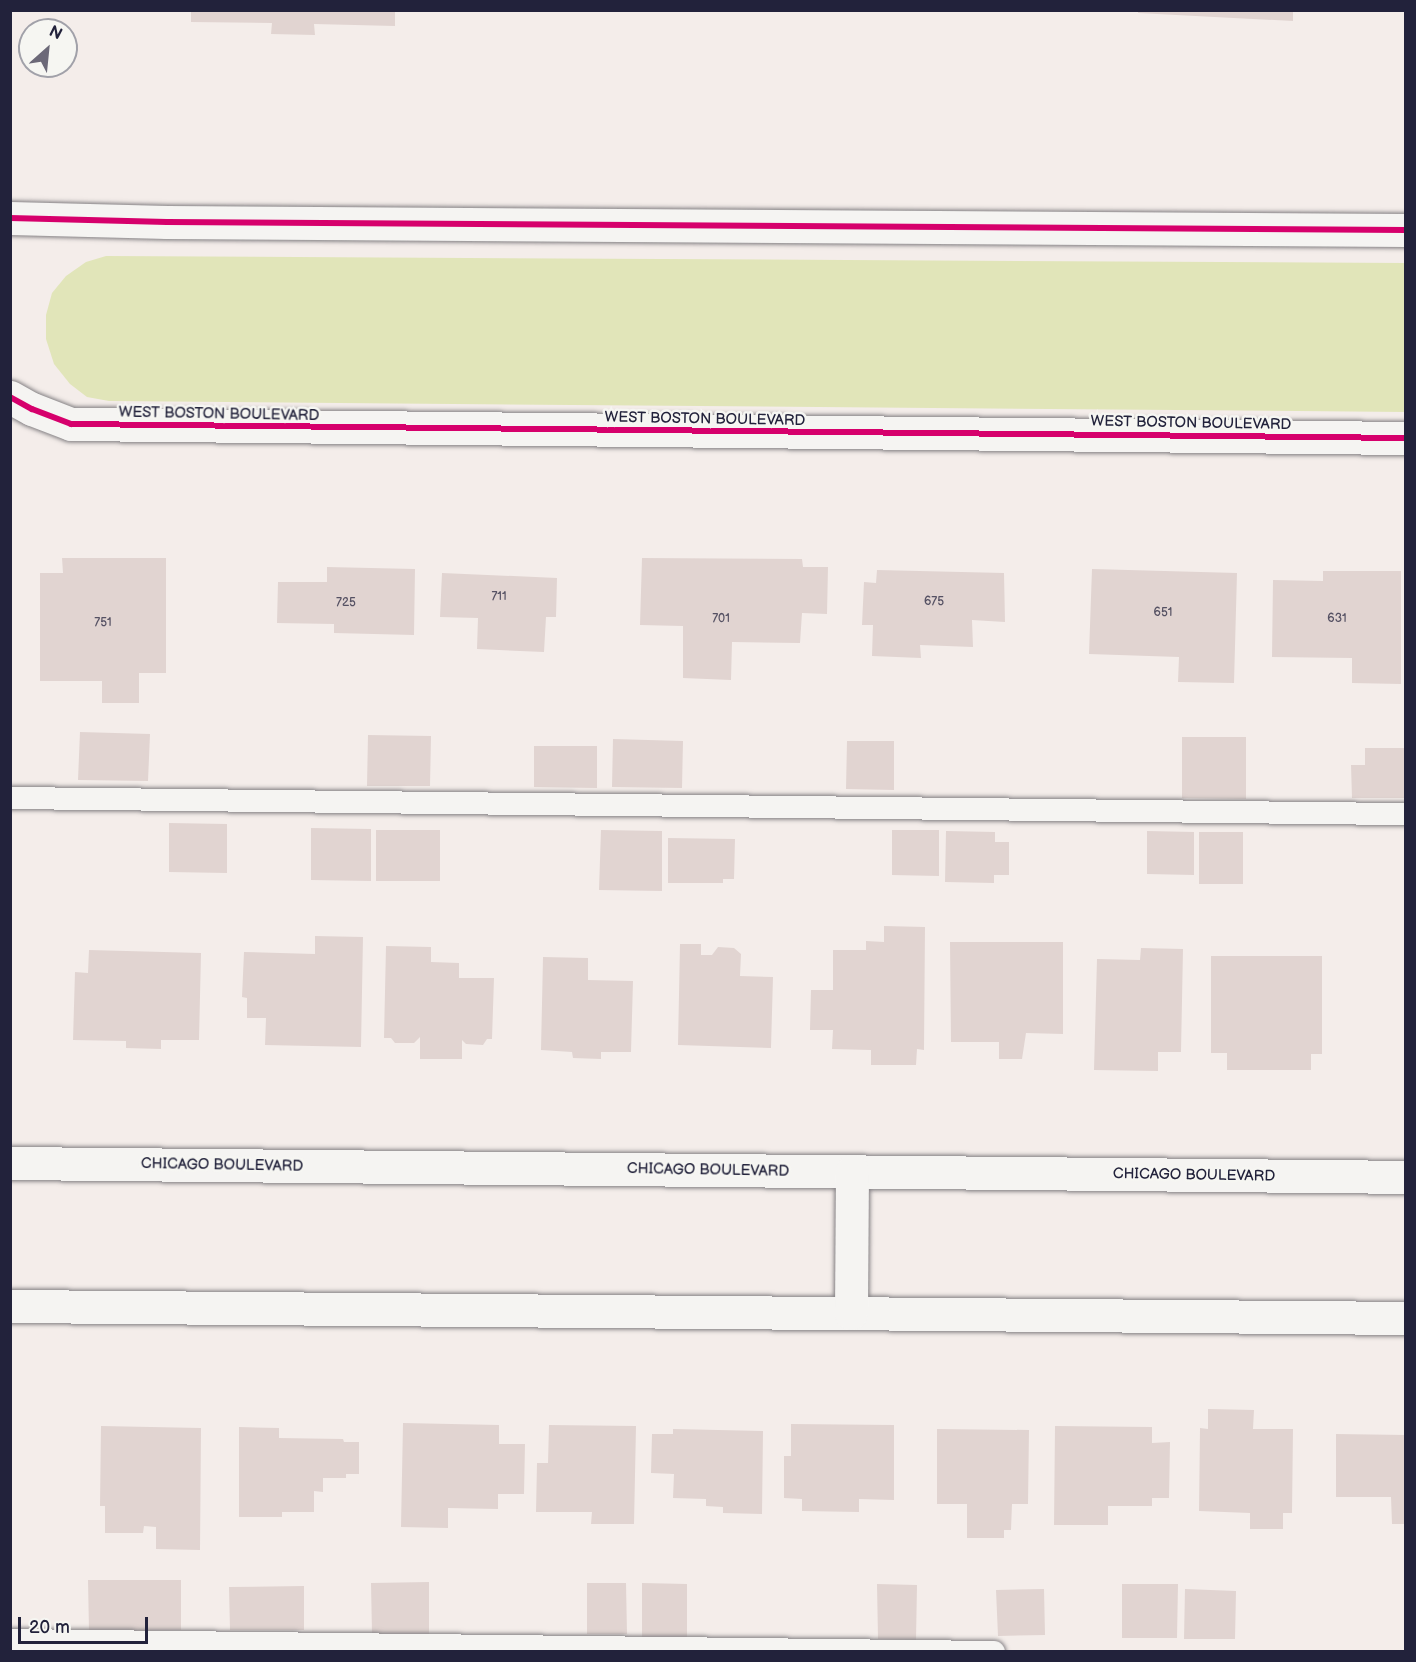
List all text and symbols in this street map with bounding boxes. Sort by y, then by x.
north arrow [18,18,78,78]
text: N [46,22,65,44]
street label: WEST BOSTON BOULEVARD [119,403,319,425]
street label: WEST BOSTON BOULEVARD [605,408,805,430]
street label: WEST BOSTON BOULEVARD [1091,412,1291,434]
house number: 711 [491,590,507,604]
house number: 675 [924,595,944,609]
house number: 725 [336,596,356,610]
house number: 651 [1154,606,1172,620]
house number: 701 [712,612,730,626]
house number: 631 [1327,612,1347,626]
house number: 751 [94,616,112,630]
street label: CHICAGO BOULEVARD [141,1155,303,1175]
street label: CHICAGO BOULEVARD [627,1160,789,1180]
street label: CHICAGO BOULEVARD [1113,1165,1275,1185]
scale bar [21,1605,152,1643]
text: 20 m [29,1617,70,1638]

